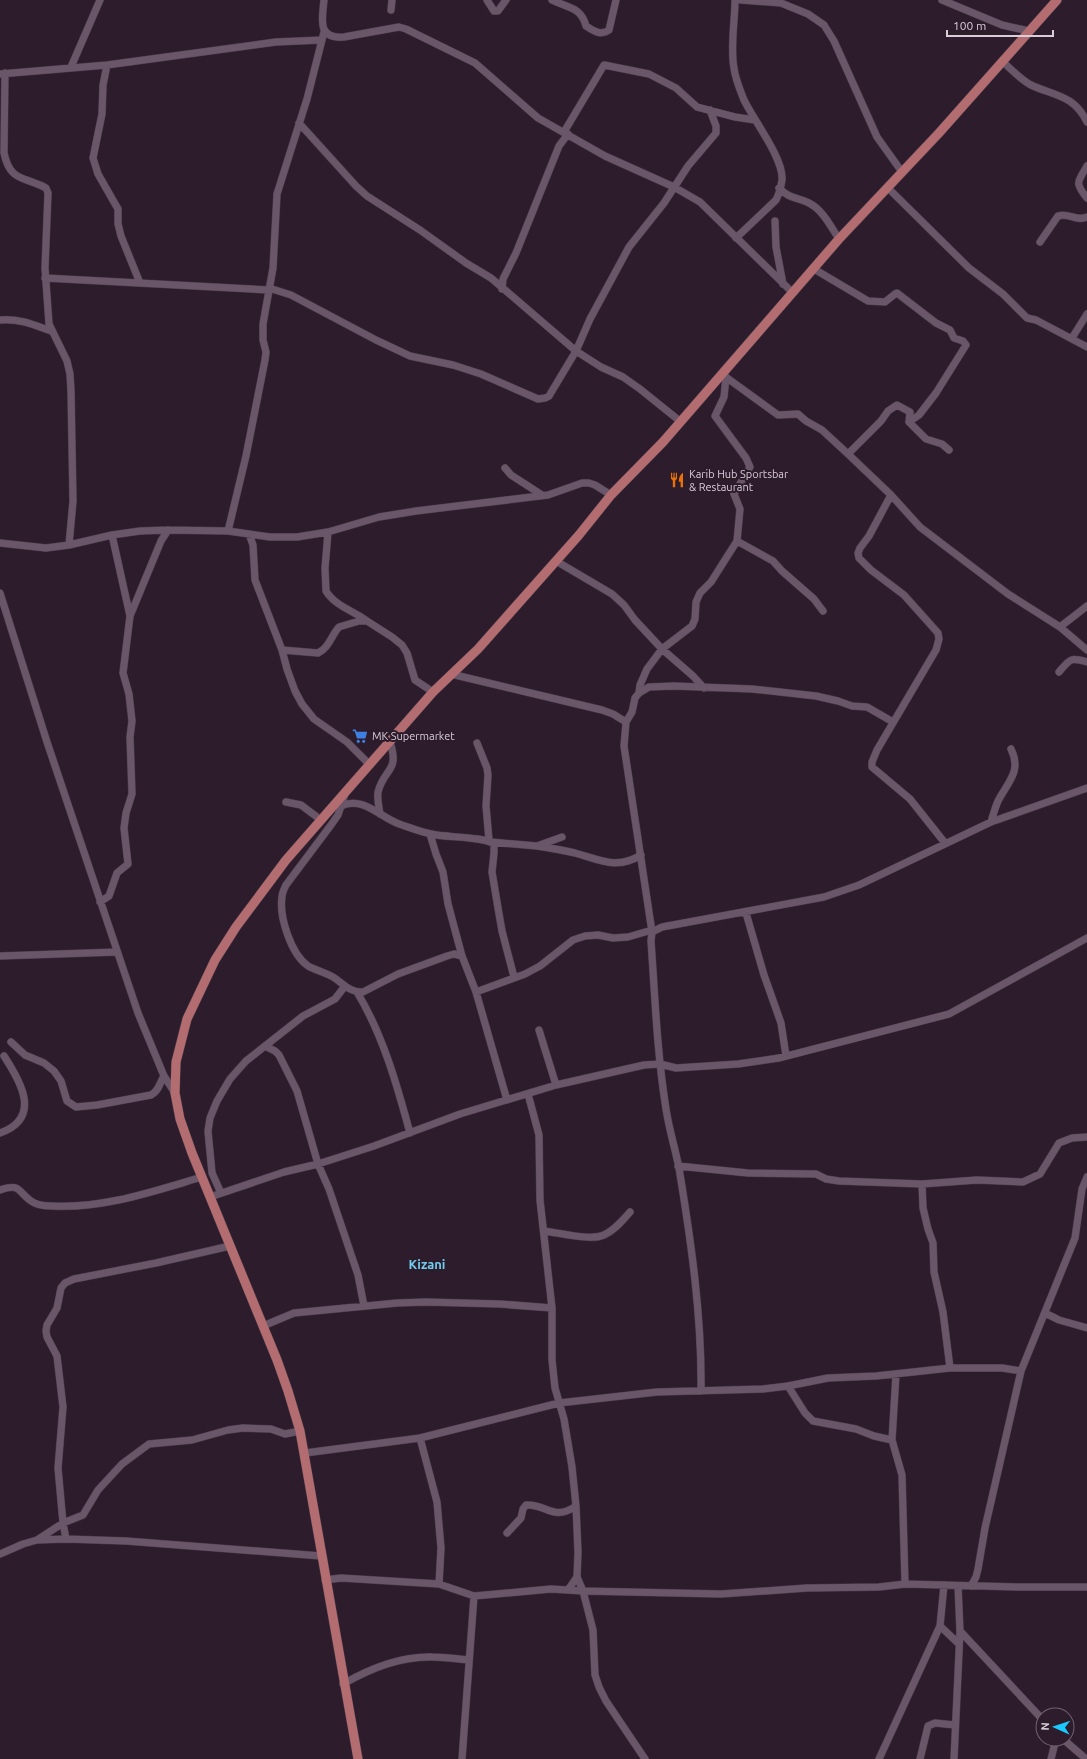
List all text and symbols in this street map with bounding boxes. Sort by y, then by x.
scale bar [947,12,1053,38]
text: 100 m [953,19,986,32]
place label: Karib Hub Sportsbar & Restaurant [689,468,789,493]
restaurant icon: Karib Hub Sportsbar & Restaurant [668,471,686,489]
supermarket icon: MK Supermarket [351,727,369,745]
place label: MK Supermarket [372,730,455,742]
district label: Kizani [409,1257,445,1271]
north arrow [1035,1707,1075,1747]
text: N [1039,1722,1051,1731]

